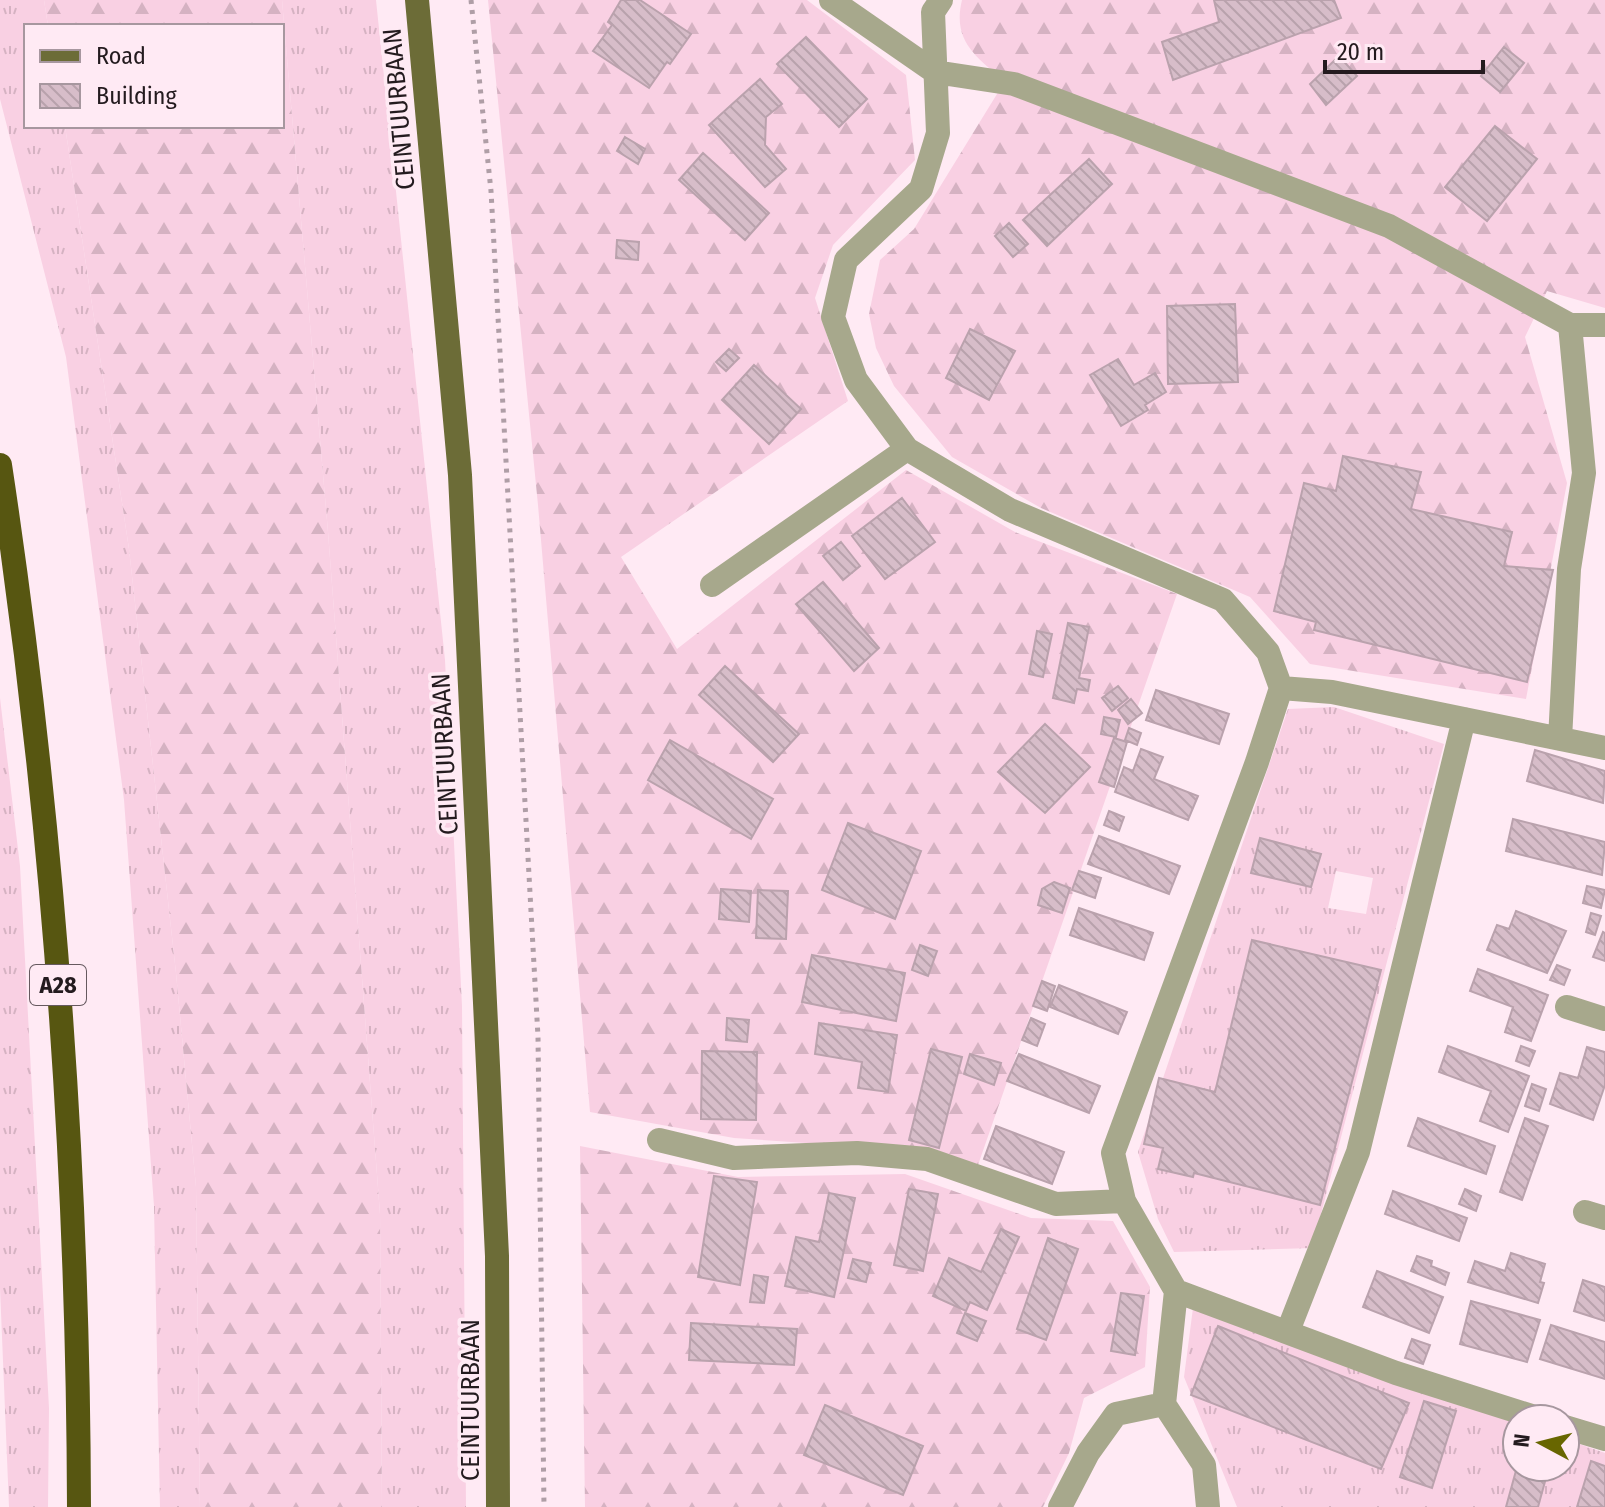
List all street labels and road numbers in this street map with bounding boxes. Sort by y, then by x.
street label: CEINTUURBAAN [376,27,422,191]
street label: CEINTUURBAAN [425,672,465,836]
road number: A28 [30,965,86,1005]
street label: CEINTUURBAAN [455,1319,486,1481]

